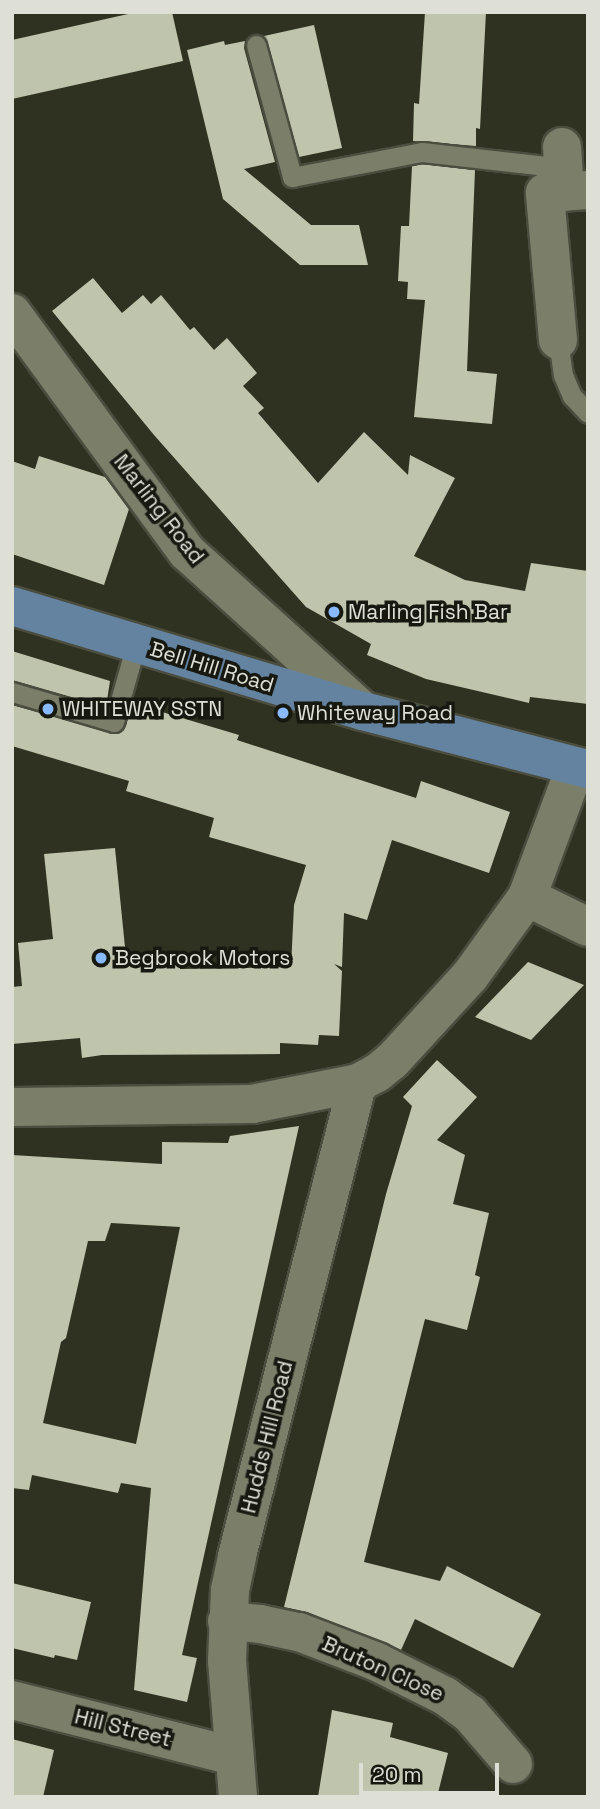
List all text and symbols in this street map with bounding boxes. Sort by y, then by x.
street label: Marling Road [109,449,209,569]
place label: Marling Fish Bar [348,599,508,625]
marker: Marling Fish Bar [326,604,342,620]
street label: Bell Hill Road [147,636,277,698]
place label: WHITEWAY SSTN [62,696,223,722]
place label: Whiteway Road [297,700,453,726]
marker: WHITEWAY SSTN [40,701,56,717]
marker: Whiteway Road [275,705,291,721]
place label: Begbrook Motors [115,945,290,971]
marker: Begbrook Motors [93,950,109,966]
street label: Hudds Hill Road [236,1358,298,1516]
street label: Bruton Close [318,1631,448,1707]
street label: Hill Street [72,1704,174,1752]
scale bar [362,1750,502,1794]
text: 20 m [372,1761,422,1788]

